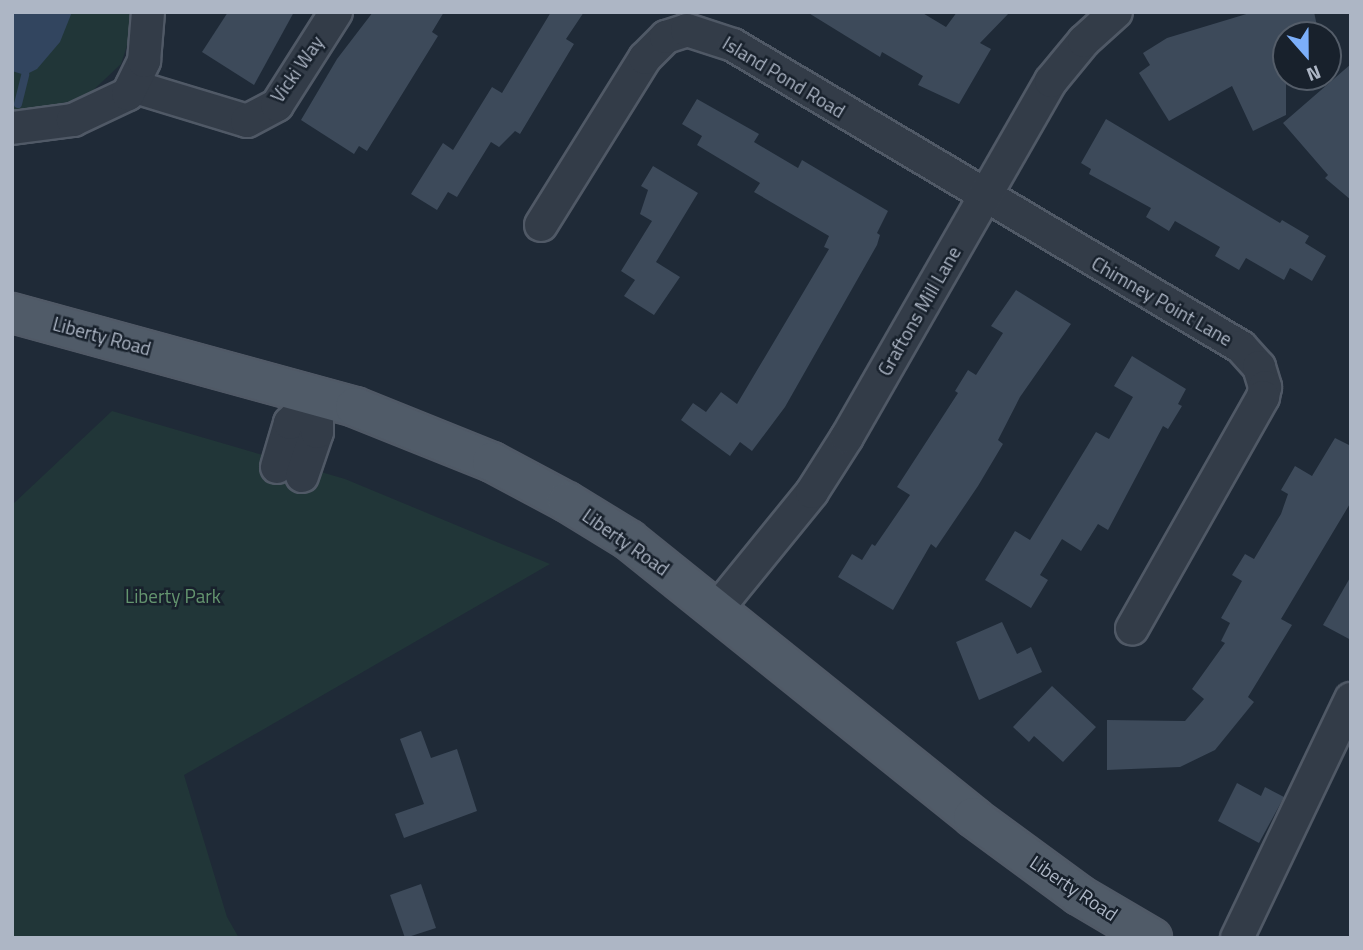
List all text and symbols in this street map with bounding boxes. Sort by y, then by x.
north arrow [1272,21,1342,91]
street label: Vicki Way [266,31,328,107]
street label: Island Pond Road [719,32,849,122]
text: N [1303,58,1325,90]
street label: Graftons Mill Lane [873,242,965,380]
street label: Chimney Point Lane [1088,252,1236,350]
street label: Liberty Road [50,312,154,360]
street label: Liberty Road [578,504,674,580]
park label: Liberty Park [125,585,221,607]
street label: Liberty Road [1026,850,1122,926]

